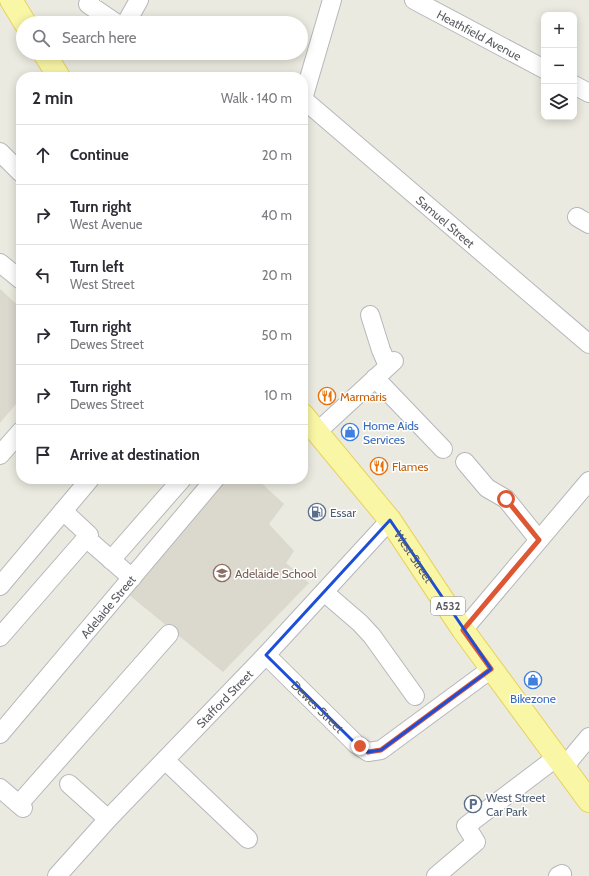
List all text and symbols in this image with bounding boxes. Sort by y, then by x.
street label: Heathfield Avenue [435,6,524,63]
map controls [541,12,577,120]
button: + [541,12,577,48]
search box [16,16,308,60]
icon: search [30,27,52,49]
text: Search here [62,29,137,47]
button: − [541,48,577,84]
button: layers [541,84,577,120]
text: 2 min [32,88,73,108]
text: Walk · 140 m [221,90,292,106]
icon: ahead [32,144,54,166]
text: Continue [70,146,129,164]
text: 20 m [262,147,292,163]
street label: Samuel Street [413,192,478,250]
text: Turn right [70,198,131,216]
icon: right [32,204,54,226]
text: 40 m [261,207,292,223]
text: West Avenue [70,216,142,232]
text: Turn left [70,258,124,276]
icon: left [32,264,54,286]
text: 20 m [262,267,292,283]
text: West Street [70,276,135,292]
text: Turn right [70,318,131,336]
icon: right [32,324,54,346]
text: 50 m [262,327,292,343]
text: Dewes Street [70,336,144,352]
text: Turn right [70,378,131,396]
icon: right [32,384,54,406]
restaurant icon: Marmaris [317,386,337,406]
text: 10 m [264,387,292,403]
place label: Marmaris [340,389,387,404]
text: Dewes Street [70,396,144,412]
place label: Home Aids Services [363,418,419,447]
shop icon: Home Aids Services [340,422,360,442]
icon: arrive [32,444,54,466]
text: Arrive at destination [70,446,200,464]
restaurant icon: Flames [369,456,389,476]
place label: Flames [392,459,429,474]
route start [497,490,515,508]
fuel station icon: Essar [307,502,327,522]
place label: Essar [330,505,356,520]
street label: West Street [391,527,437,585]
school or university icon: Adelaide School [212,563,232,583]
place label: Adelaide School [235,566,317,581]
street label: Adelaide Street [77,572,138,641]
road number: A532 [431,597,465,615]
street label: Stafford Street [193,666,256,731]
shop icon: Bikezone [523,670,543,690]
street label: Dewes Street [288,677,347,736]
place label: Bikezone [510,691,556,706]
route end [351,737,369,755]
place label: West Street Car Park [486,790,546,819]
parking icon: West Street Car Park [463,794,483,814]

